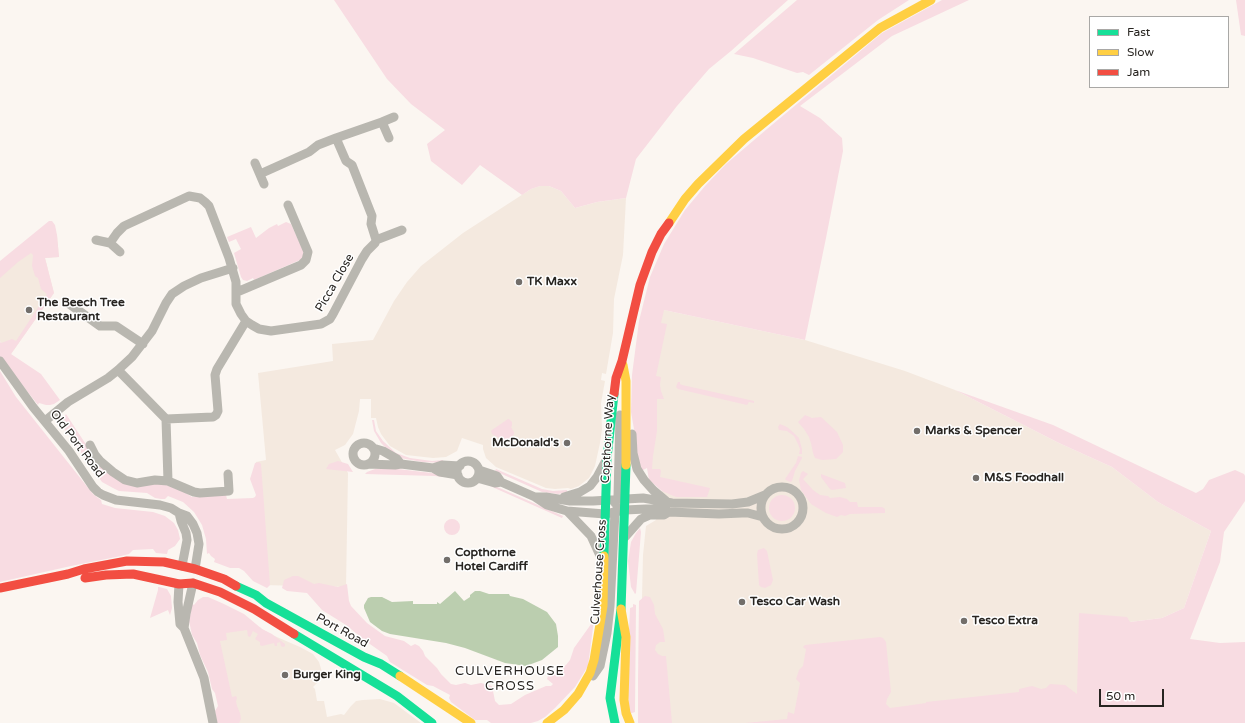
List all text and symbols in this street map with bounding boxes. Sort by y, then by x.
legend [1089,16,1229,88]
text: Fast [1127,25,1150,39]
text: Slow [1127,45,1154,59]
text: Jam [1127,65,1150,79]
street label: Picca Close [313,251,357,315]
place label: TK Maxx [527,275,577,289]
marker: TK Maxx [514,277,524,287]
place label: The Beech Tree Restaurant [37,296,125,324]
marker: The Beech Tree Restaurant [24,305,34,315]
street label: Copthorne Way [598,394,618,484]
street label: Old Port Road [47,407,107,481]
place label: Marks & Spencer [925,424,1022,438]
marker: Marks & Spencer [912,426,922,436]
place label: McDonald's [492,436,559,450]
marker: McDonald's [562,438,572,448]
place label: M&S Foodhall [984,471,1064,485]
marker: M&S Foodhall [971,473,981,483]
street label: Culverhouse Cross [588,519,610,625]
place label: Copthorne Hotel Cardiff [455,546,528,574]
marker: Copthorne Hotel Cardiff [442,555,452,565]
place label: Tesco Car Wash [750,595,840,609]
marker: Tesco Car Wash [737,597,747,607]
street label: Port Road [313,611,371,651]
place label: Tesco Extra [972,614,1038,628]
marker: Tesco Extra [959,616,969,626]
district label: CULVERHOUSE CROSS [455,664,565,695]
place label: Burger King [293,668,361,682]
marker: Burger King [280,670,290,680]
scale bar [1101,681,1166,707]
text: 50 m [1106,689,1135,703]

